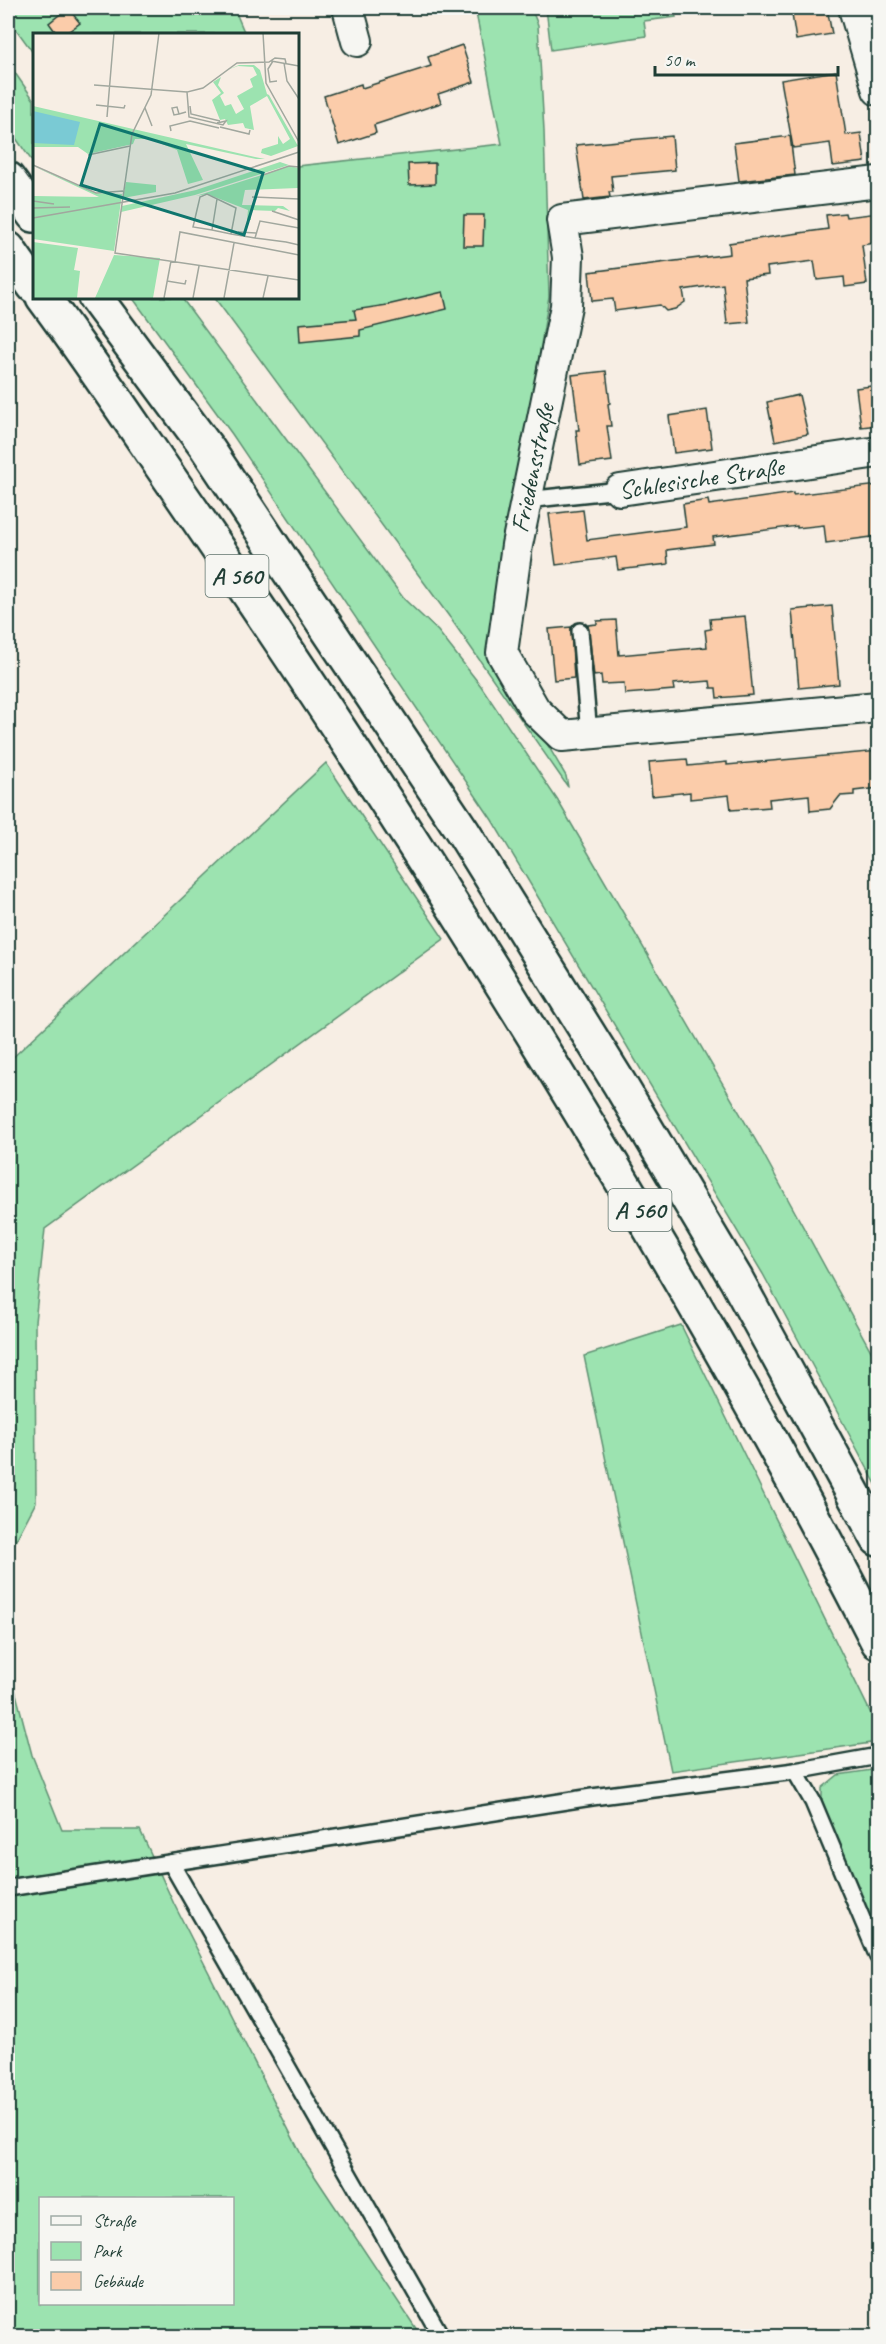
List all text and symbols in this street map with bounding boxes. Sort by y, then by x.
inset map [33,33,298,298]
scale bar [655,39,838,77]
text: 50 m [664,49,697,71]
street label: Friedensstraße [503,398,563,535]
street label: Schlesische Straße [617,450,788,507]
road number: A 560 [206,555,268,597]
road number: A 560 [608,1189,672,1231]
legend [39,2197,234,2305]
text: Straße [93,2210,137,2232]
text: Park [93,2240,123,2262]
text: Gebäude [93,2270,144,2292]

